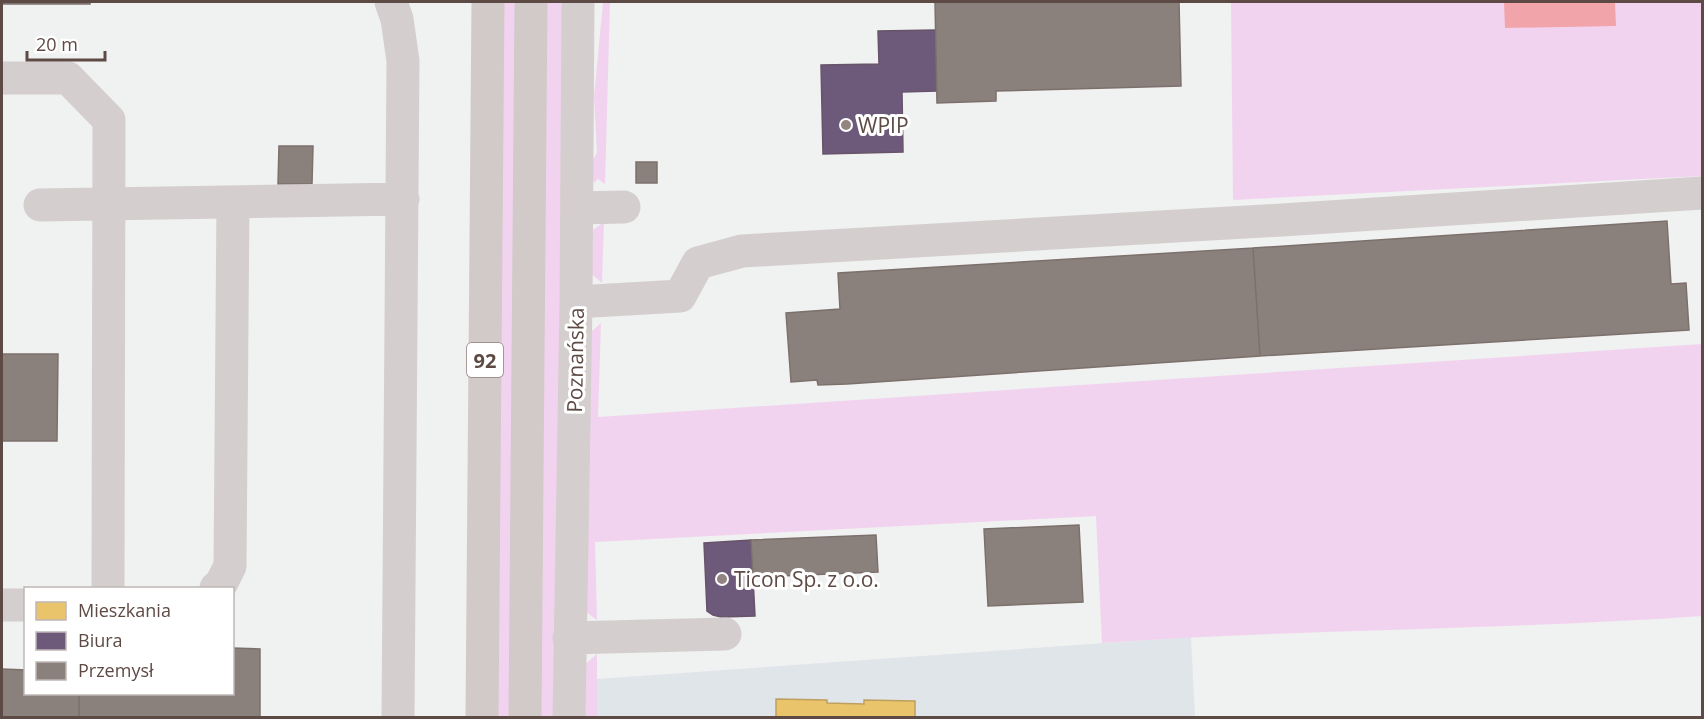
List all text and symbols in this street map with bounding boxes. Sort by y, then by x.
scale bar [27,24,105,62]
text: 20 m [36,32,78,56]
place label: WPIP [858,111,909,139]
marker: WPIP [839,118,853,132]
street label: Poznańska [560,307,590,413]
road number: 92 [467,343,503,377]
place label: Ticon Sp. z o.o. [734,565,879,593]
marker: Ticon Sp. z o.o. [715,572,729,586]
legend [24,587,234,695]
text: Mieszkania [78,598,171,622]
text: Biura [78,628,123,652]
text: Przemysł [78,658,154,682]

